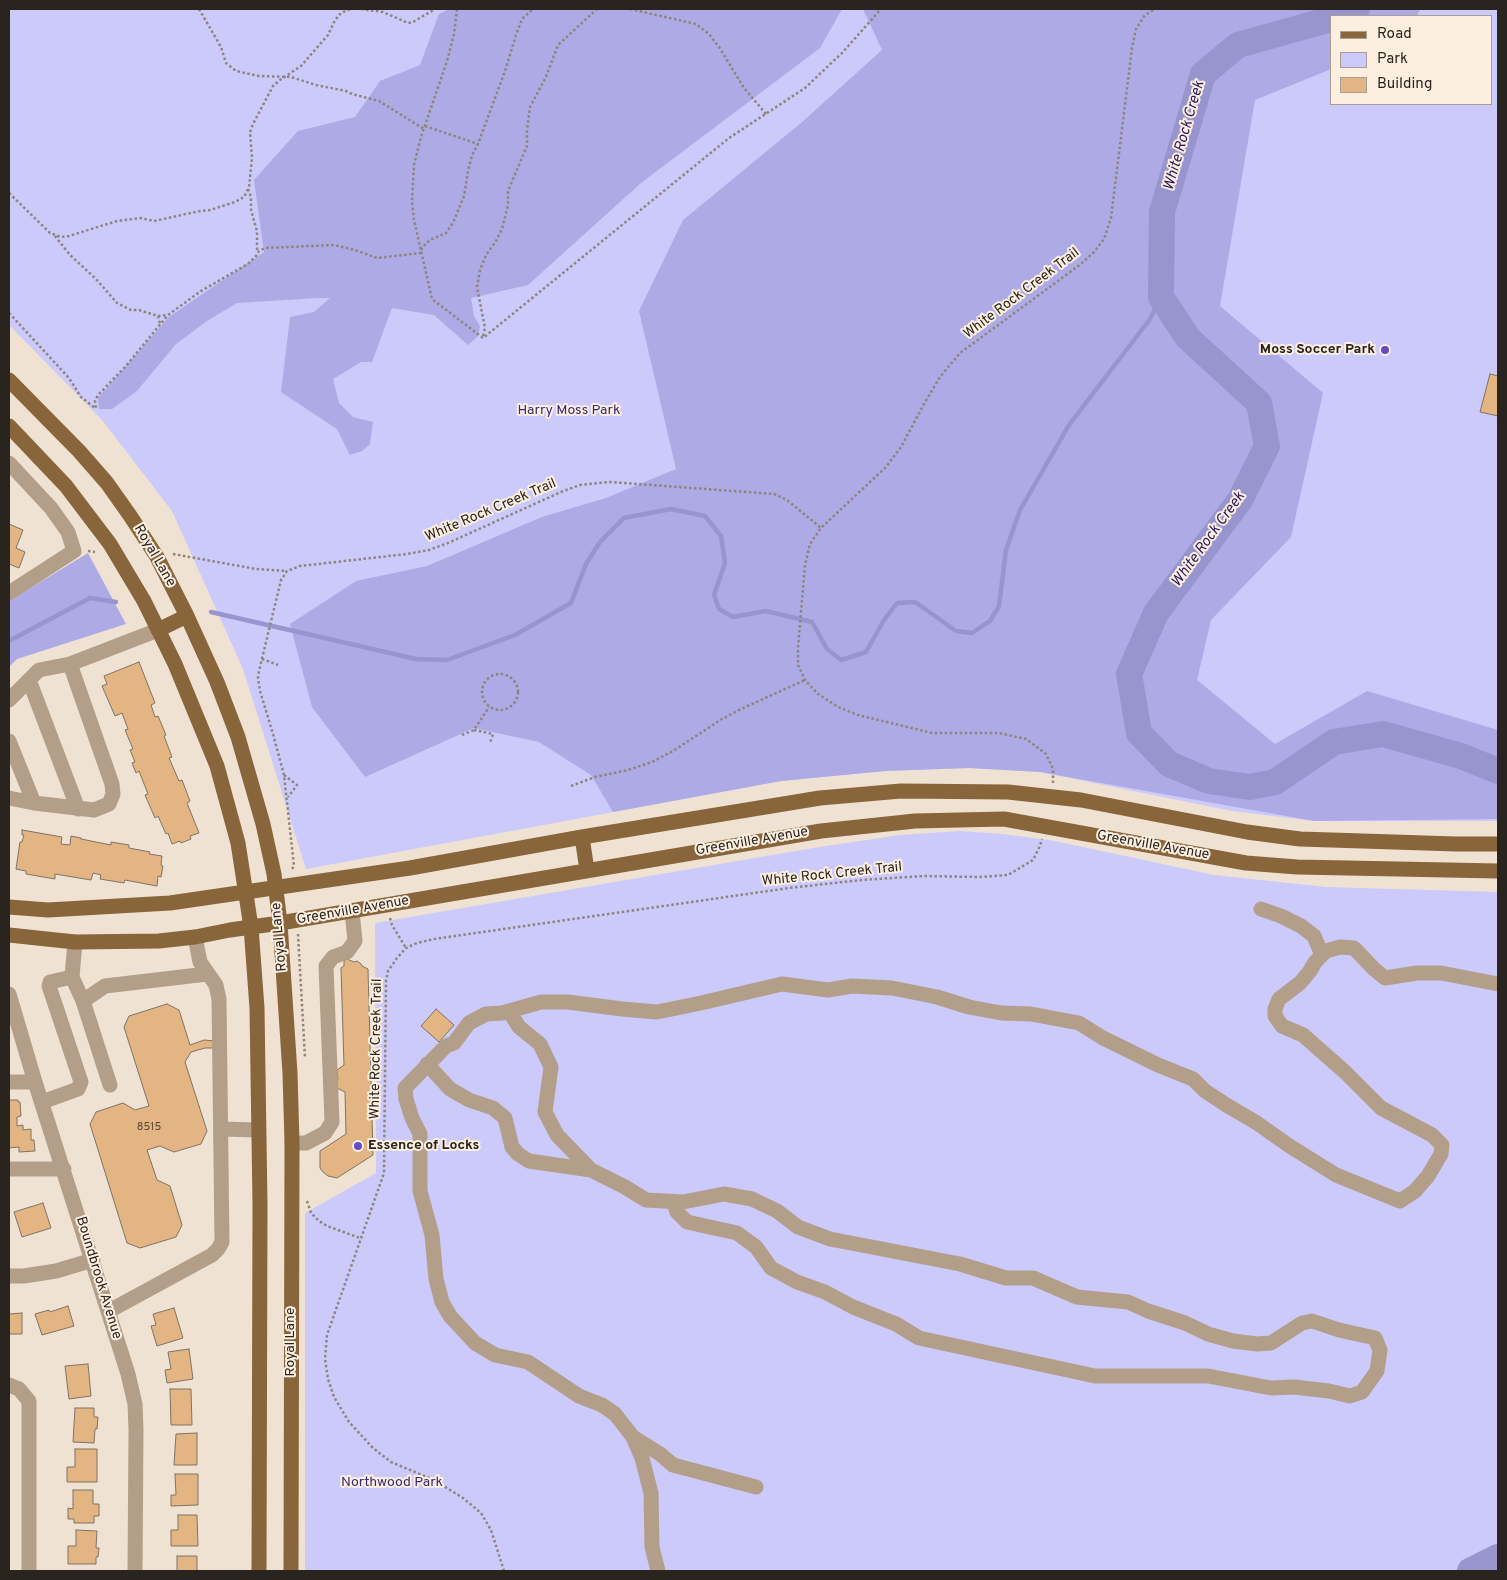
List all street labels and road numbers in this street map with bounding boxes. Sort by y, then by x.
street label: White Rock Creek Trail [961,245,1083,343]
street label: White Rock Creek Trail [423,476,559,546]
street label: Royal Lane [129,522,179,590]
street label: Greenville Avenue [695,824,809,860]
street label: Greenville Avenue [1096,828,1210,864]
street label: White Rock Creek Trail [761,859,903,891]
street label: Greenville Avenue [296,893,410,929]
street label: Royal Lane [269,902,291,972]
street label: White Rock Creek Trail [367,978,387,1120]
street label: Boundbrook Avenue [71,1215,125,1341]
street label: Royal Lane [283,1307,299,1377]

